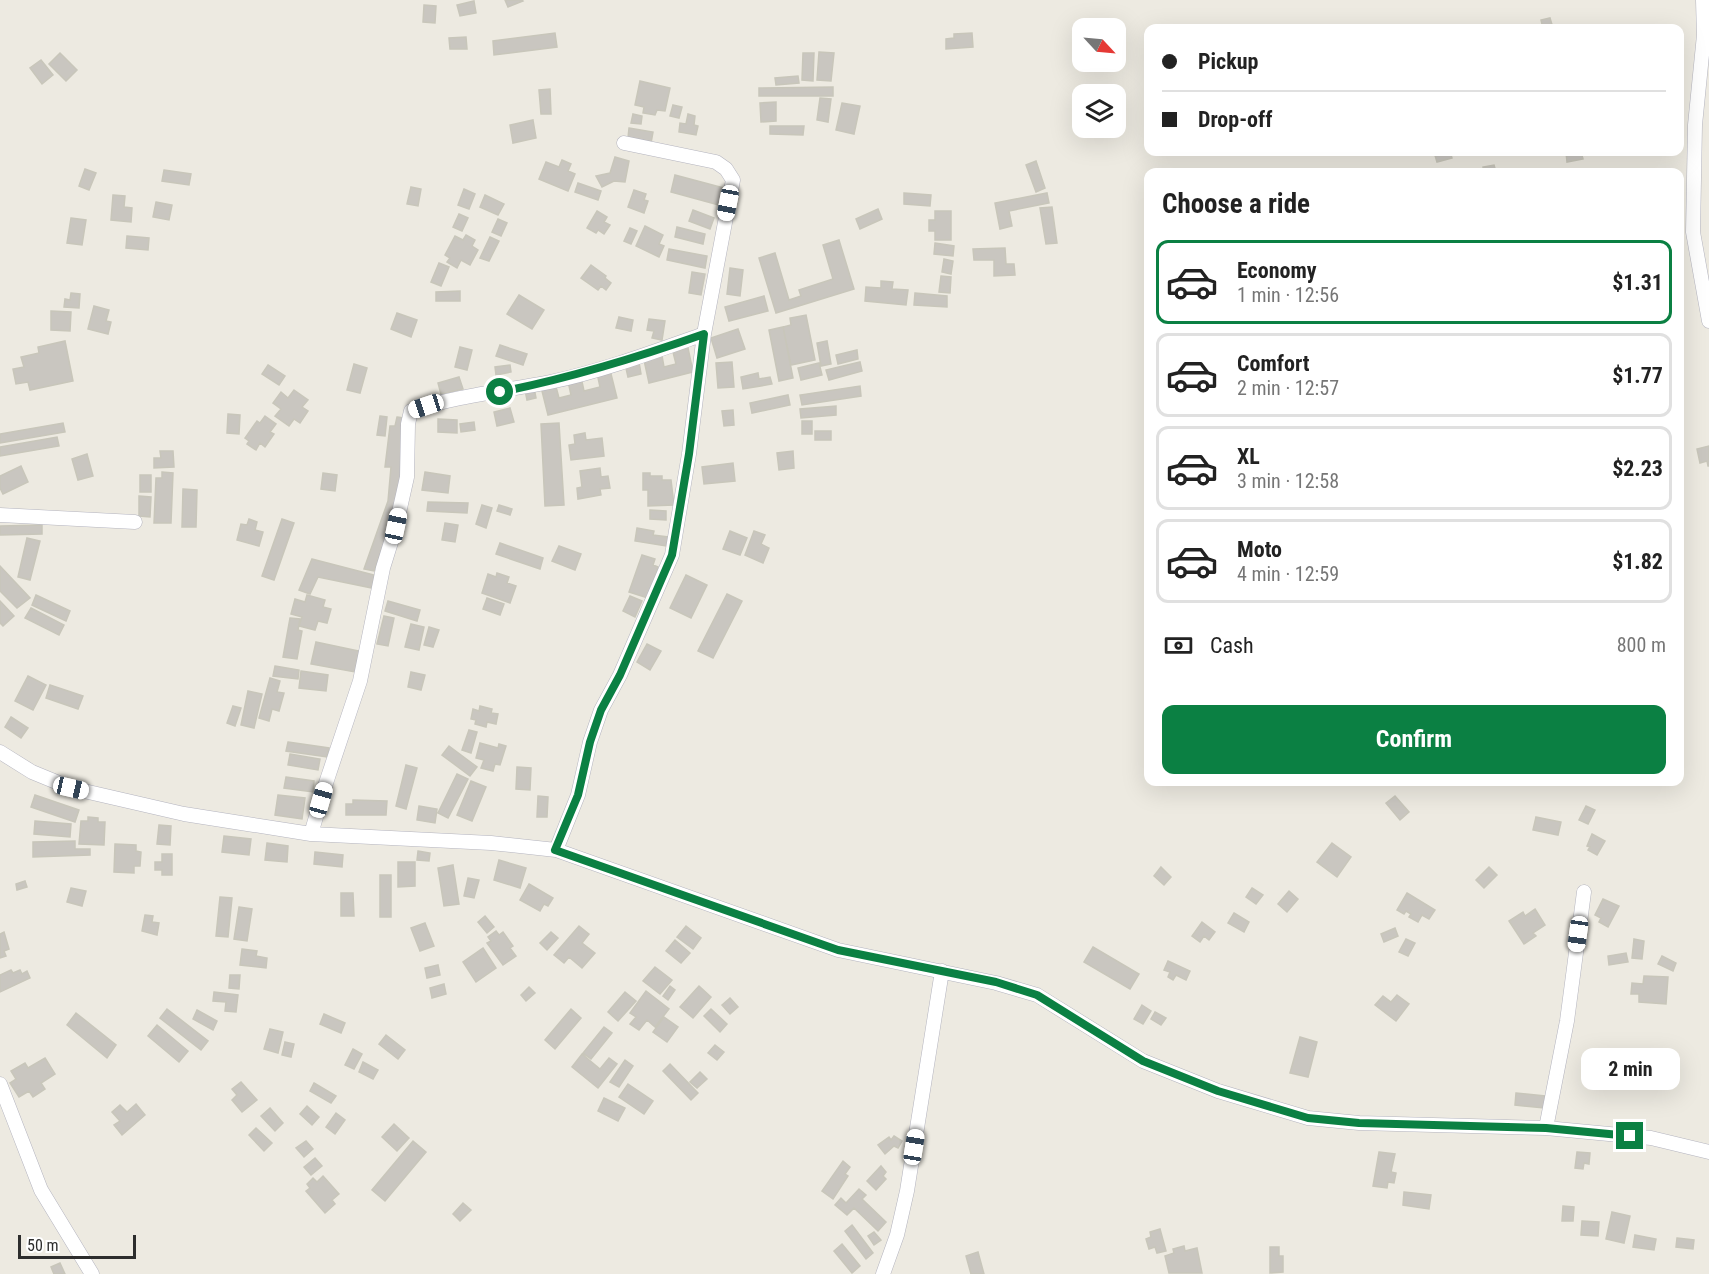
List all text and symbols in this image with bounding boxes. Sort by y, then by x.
north arrow [1072,18,1126,72]
map controls [1072,18,1126,138]
text: Pickup [1198,49,1258,74]
button: layers [1072,84,1126,138]
text: Drop-off [1198,107,1272,132]
car [716,184,740,222]
text: Choose a ride [1162,188,1310,220]
icon: car [1165,255,1219,309]
text: Economy [1237,258,1317,283]
text: $1.31 [1612,270,1663,295]
text: 1 min · 12:56 [1237,283,1339,307]
icon: car [1165,348,1219,402]
text: Comfort [1237,351,1310,376]
text: $1.77 [1612,363,1663,388]
text: 2 min · 12:57 [1237,376,1339,400]
route start [486,378,513,405]
car [406,392,446,420]
icon: car [1165,441,1219,495]
text: XL [1237,444,1260,469]
text: $2.23 [1612,456,1663,481]
text: 3 min · 12:58 [1237,469,1339,493]
car [383,507,409,545]
icon: car [1165,534,1219,588]
text: Moto [1237,537,1282,562]
text: $1.82 [1612,549,1663,574]
text: 4 min · 12:59 [1237,562,1339,586]
icon: cash [1162,629,1195,662]
text: Cash [1210,633,1254,658]
text: 800 m [1617,633,1666,657]
button: Confirm [1162,705,1666,774]
car [51,775,91,801]
car [307,780,335,820]
car [1567,915,1589,953]
callout: 2 min [1580,1049,1680,1091]
text: 2 min [1608,1057,1653,1081]
route end [1616,1122,1643,1149]
car [902,1128,926,1166]
scale bar [18,1232,136,1260]
text: 50 m [27,1236,59,1255]

